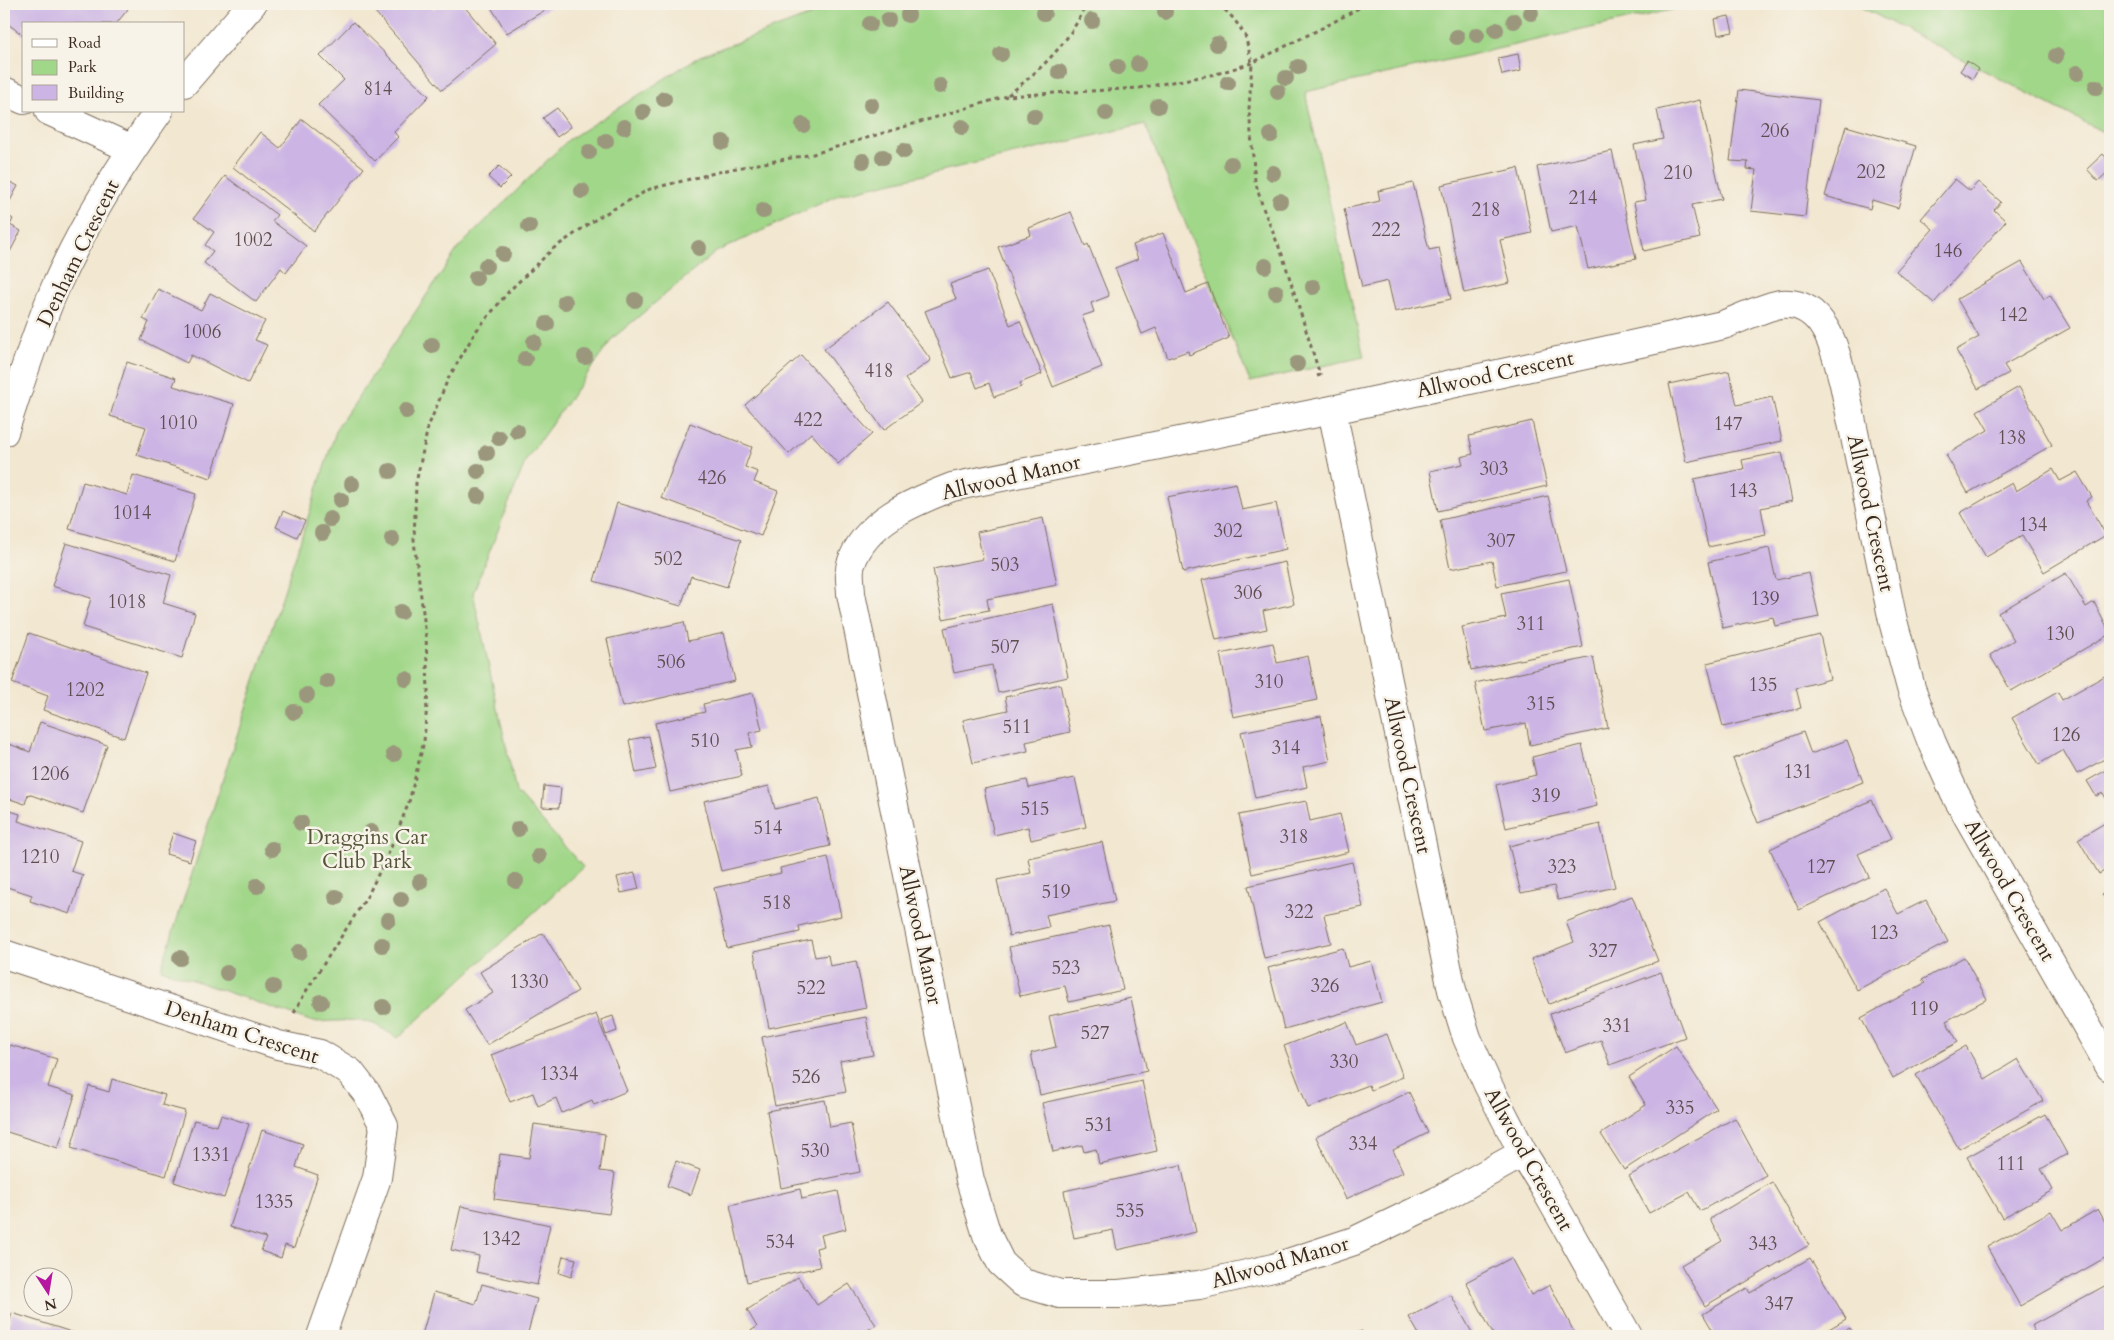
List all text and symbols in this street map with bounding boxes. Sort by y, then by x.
legend [22,22,185,112]
text: Road [68,33,101,53]
text: Park [68,57,97,77]
house number: 814 [363,76,393,102]
text: Building [68,83,124,103]
house number: 206 [1760,118,1790,144]
house number: 202 [1856,159,1886,185]
house number: 210 [1663,160,1693,186]
street label: Denham Crescent [30,174,127,332]
house number: 214 [1568,185,1598,211]
house number: 218 [1471,197,1501,223]
house number: 222 [1371,217,1401,243]
house number: 1002 [234,227,273,253]
house number: 146 [1933,238,1963,264]
house number: 142 [1998,302,2028,328]
house number: 1006 [183,319,221,345]
street label: Allwood Crescent [1414,344,1577,405]
house number: 418 [864,358,894,384]
house number: 422 [793,407,823,433]
house number: 1010 [159,410,198,436]
house number: 147 [1713,411,1743,437]
house number: 138 [1997,425,2027,451]
street label: Allwood Crescent [1840,432,1901,595]
street label: Allwood Manor [939,447,1084,508]
house number: 303 [1479,456,1509,482]
house number: 426 [697,465,727,491]
house number: 143 [1728,478,1758,504]
house number: 1014 [113,500,152,526]
house number: 134 [2018,512,2048,538]
house number: 302 [1213,518,1243,544]
house number: 307 [1486,528,1516,554]
house number: 502 [653,546,683,572]
house number: 503 [990,552,1020,578]
house number: 306 [1233,580,1263,606]
house number: 139 [1750,586,1780,612]
house number: 1018 [108,589,146,615]
house number: 311 [1516,611,1546,637]
house number: 130 [2045,621,2075,647]
house number: 507 [990,634,1020,660]
house number: 506 [656,649,686,675]
house number: 310 [1254,669,1284,695]
house number: 135 [1748,672,1778,698]
house number: 1202 [66,677,105,703]
house number: 315 [1526,691,1556,717]
street label: Allwood Crescent [1377,694,1438,857]
house number: 511 [1002,714,1032,740]
house number: 126 [2051,722,2081,748]
house number: 510 [690,728,720,754]
house number: 314 [1271,735,1301,761]
house number: 131 [1783,759,1813,785]
house number: 1206 [31,761,69,787]
house number: 319 [1531,783,1561,809]
house number: 515 [1020,796,1050,822]
street label: Allwood Crescent [1957,814,2062,967]
house number: 514 [753,815,783,841]
park label: Draggins Car Club Park [307,823,428,876]
house number: 318 [1279,824,1309,850]
house number: 1210 [21,844,60,870]
house number: 323 [1547,854,1577,880]
house number: 127 [1806,854,1836,880]
street label: Allwood Manor [892,863,950,1008]
house number: 519 [1041,879,1071,905]
house number: 518 [762,890,792,916]
house number: 322 [1284,899,1314,925]
house number: 123 [1869,920,1899,946]
house number: 327 [1588,938,1618,964]
house number: 523 [1051,955,1081,981]
house number: 1330 [510,969,549,995]
house number: 326 [1310,973,1340,999]
house number: 522 [796,975,826,1001]
street label: Denham Crescent [161,994,323,1071]
house number: 119 [1909,996,1939,1022]
house number: 331 [1602,1013,1632,1039]
house number: 527 [1080,1020,1110,1046]
house number: 330 [1329,1049,1359,1075]
house number: 1334 [540,1061,579,1087]
house number: 526 [791,1064,821,1090]
street label: Allwood Crescent [1477,1082,1580,1237]
house number: 335 [1665,1095,1695,1121]
house number: 531 [1084,1112,1114,1138]
house number: 334 [1348,1131,1378,1157]
house number: 530 [800,1138,830,1164]
house number: 1331 [192,1142,230,1168]
house number: 111 [1996,1151,2026,1177]
house number: 1335 [255,1189,293,1215]
house number: 535 [1115,1198,1145,1224]
house number: 1342 [482,1226,521,1252]
house number: 534 [765,1229,795,1255]
street label: Allwood Manor [1208,1229,1353,1296]
house number: 343 [1748,1231,1778,1257]
north arrow [22,1268,72,1318]
house number: 347 [1764,1291,1794,1317]
text: N [43,1294,59,1315]

